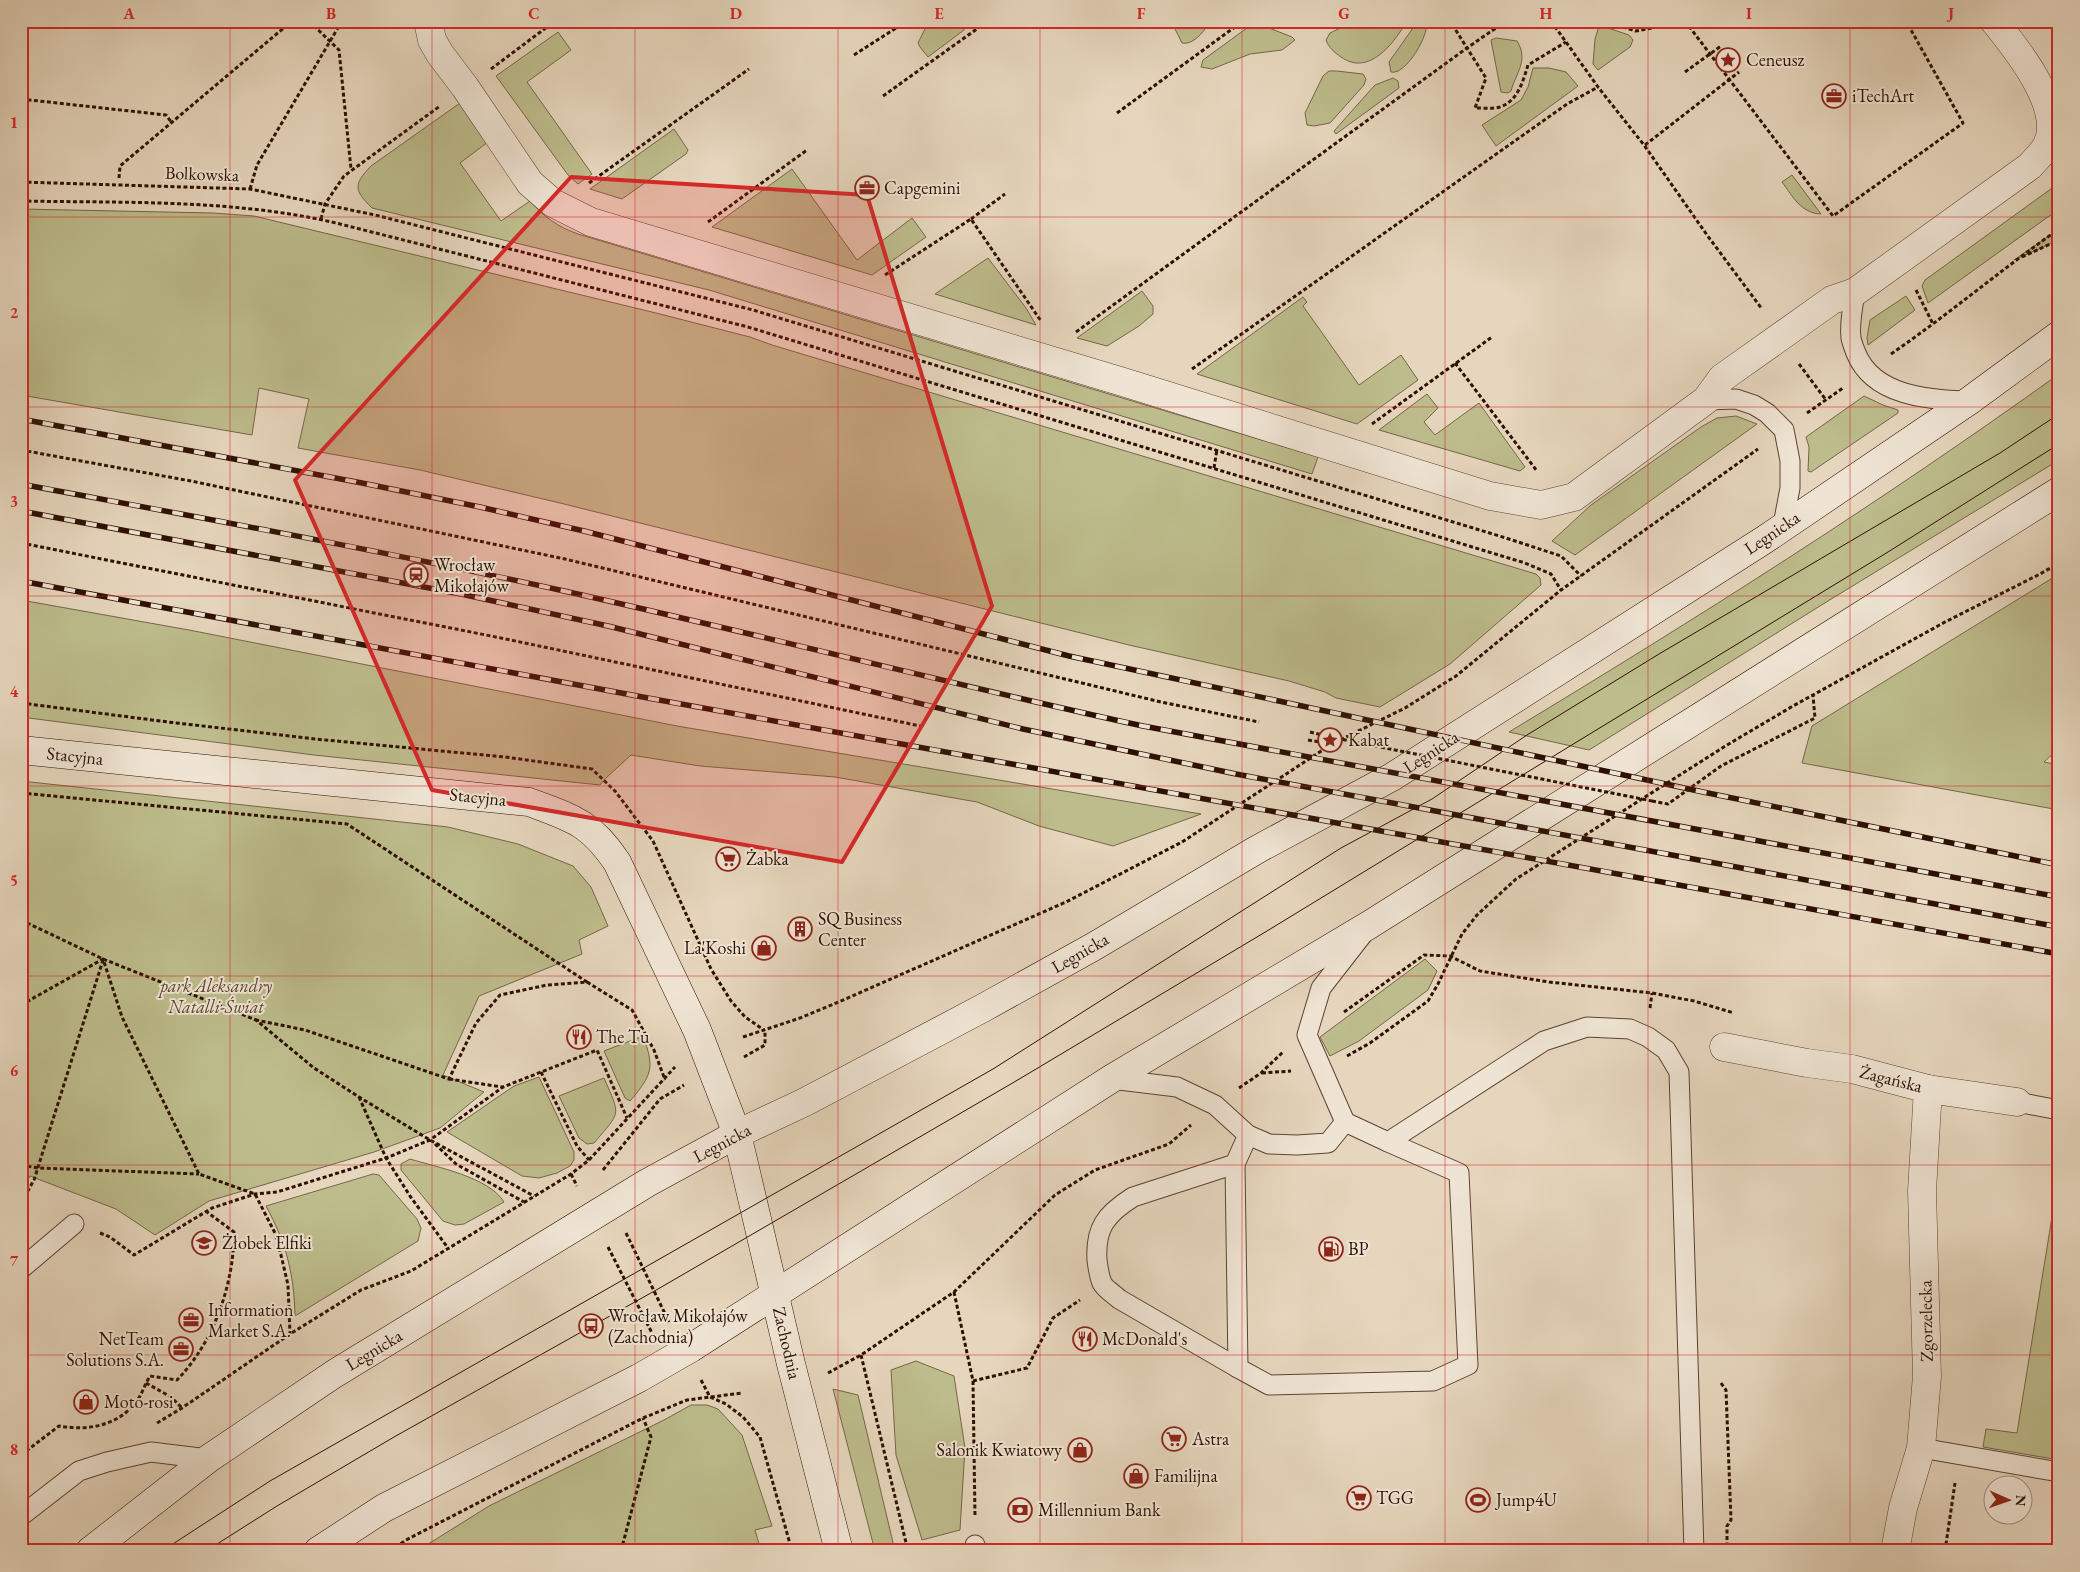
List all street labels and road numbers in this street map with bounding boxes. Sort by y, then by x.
street label: Bolkowska [164,161,240,186]
street label: Legnicka [1739,505,1805,560]
street label: Legnicka [1398,725,1464,778]
street label: Stacyjna [46,741,105,770]
street label: Stacyjna [449,782,508,811]
street label: Legnicka [1047,927,1113,978]
street label: Żagańska [1857,1060,1926,1098]
street label: Legnicka [689,1117,755,1167]
street label: Zgorzelecka [1913,1279,1938,1362]
street label: Zachodnia [768,1304,807,1382]
street label: Legnicka [341,1323,407,1375]

